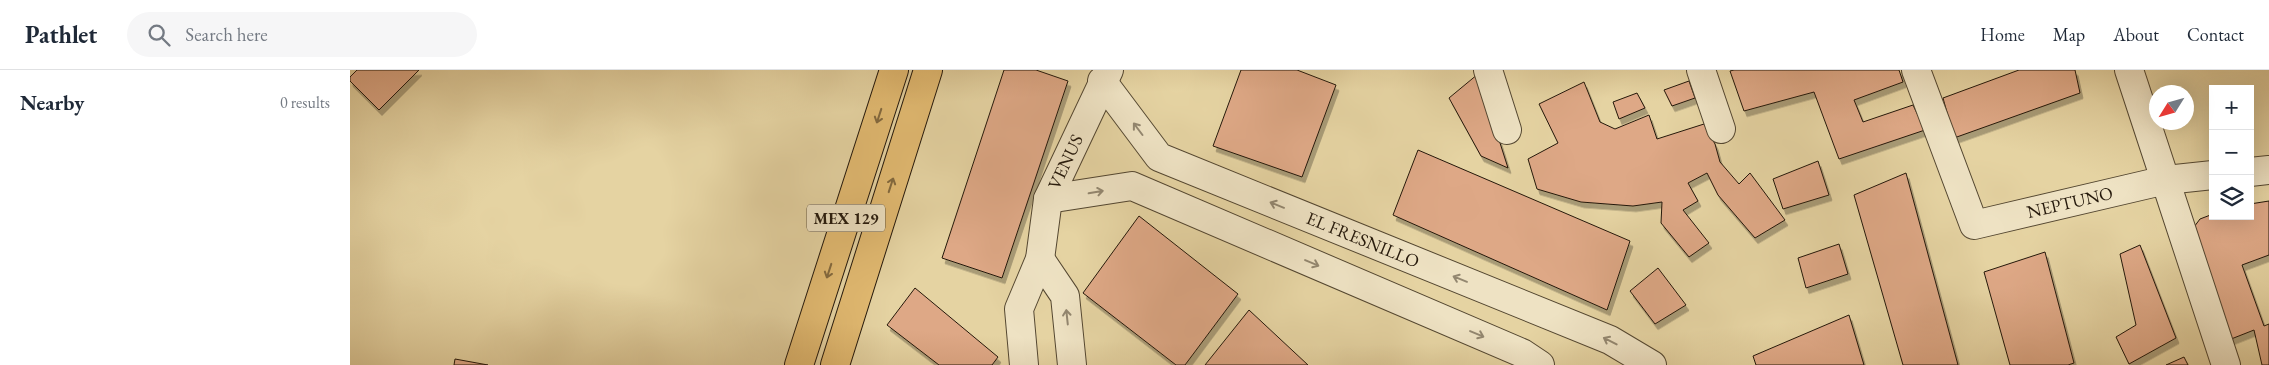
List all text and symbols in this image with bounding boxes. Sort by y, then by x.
search box [127,12,477,57]
text: Pathlet [25,19,97,50]
icon: search [145,21,173,49]
text: Search here [185,22,268,47]
text: Home [1980,23,2025,46]
text: Map [2053,23,2085,46]
text: About [2113,23,2159,46]
text: Contact [2187,23,2244,46]
north arrow [2149,85,2194,130]
map controls [2209,85,2254,220]
button: + [2209,85,2254,130]
text: Nearby [20,89,84,116]
text: 0 results [280,92,330,113]
one-way arrow [874,108,883,124]
one-way arrow [1132,123,1143,136]
street label: VENUS [1042,130,1088,193]
button: − [2209,130,2254,175]
button: layers [2209,175,2254,220]
one-way arrow [887,177,897,193]
street label: NEPTUNO [2024,181,2115,223]
one-way arrow [1088,187,1104,197]
one-way arrow [1270,200,1285,209]
road number: MEX 129 [807,204,885,232]
street label: EL FRESNILLO [1303,206,1423,272]
one-way arrow [1304,258,1319,268]
one-way arrow [824,263,833,278]
one-way arrow [1453,274,1468,283]
one-way arrow [1062,309,1072,325]
one-way arrow [1469,329,1484,339]
one-way arrow [1603,335,1618,345]

